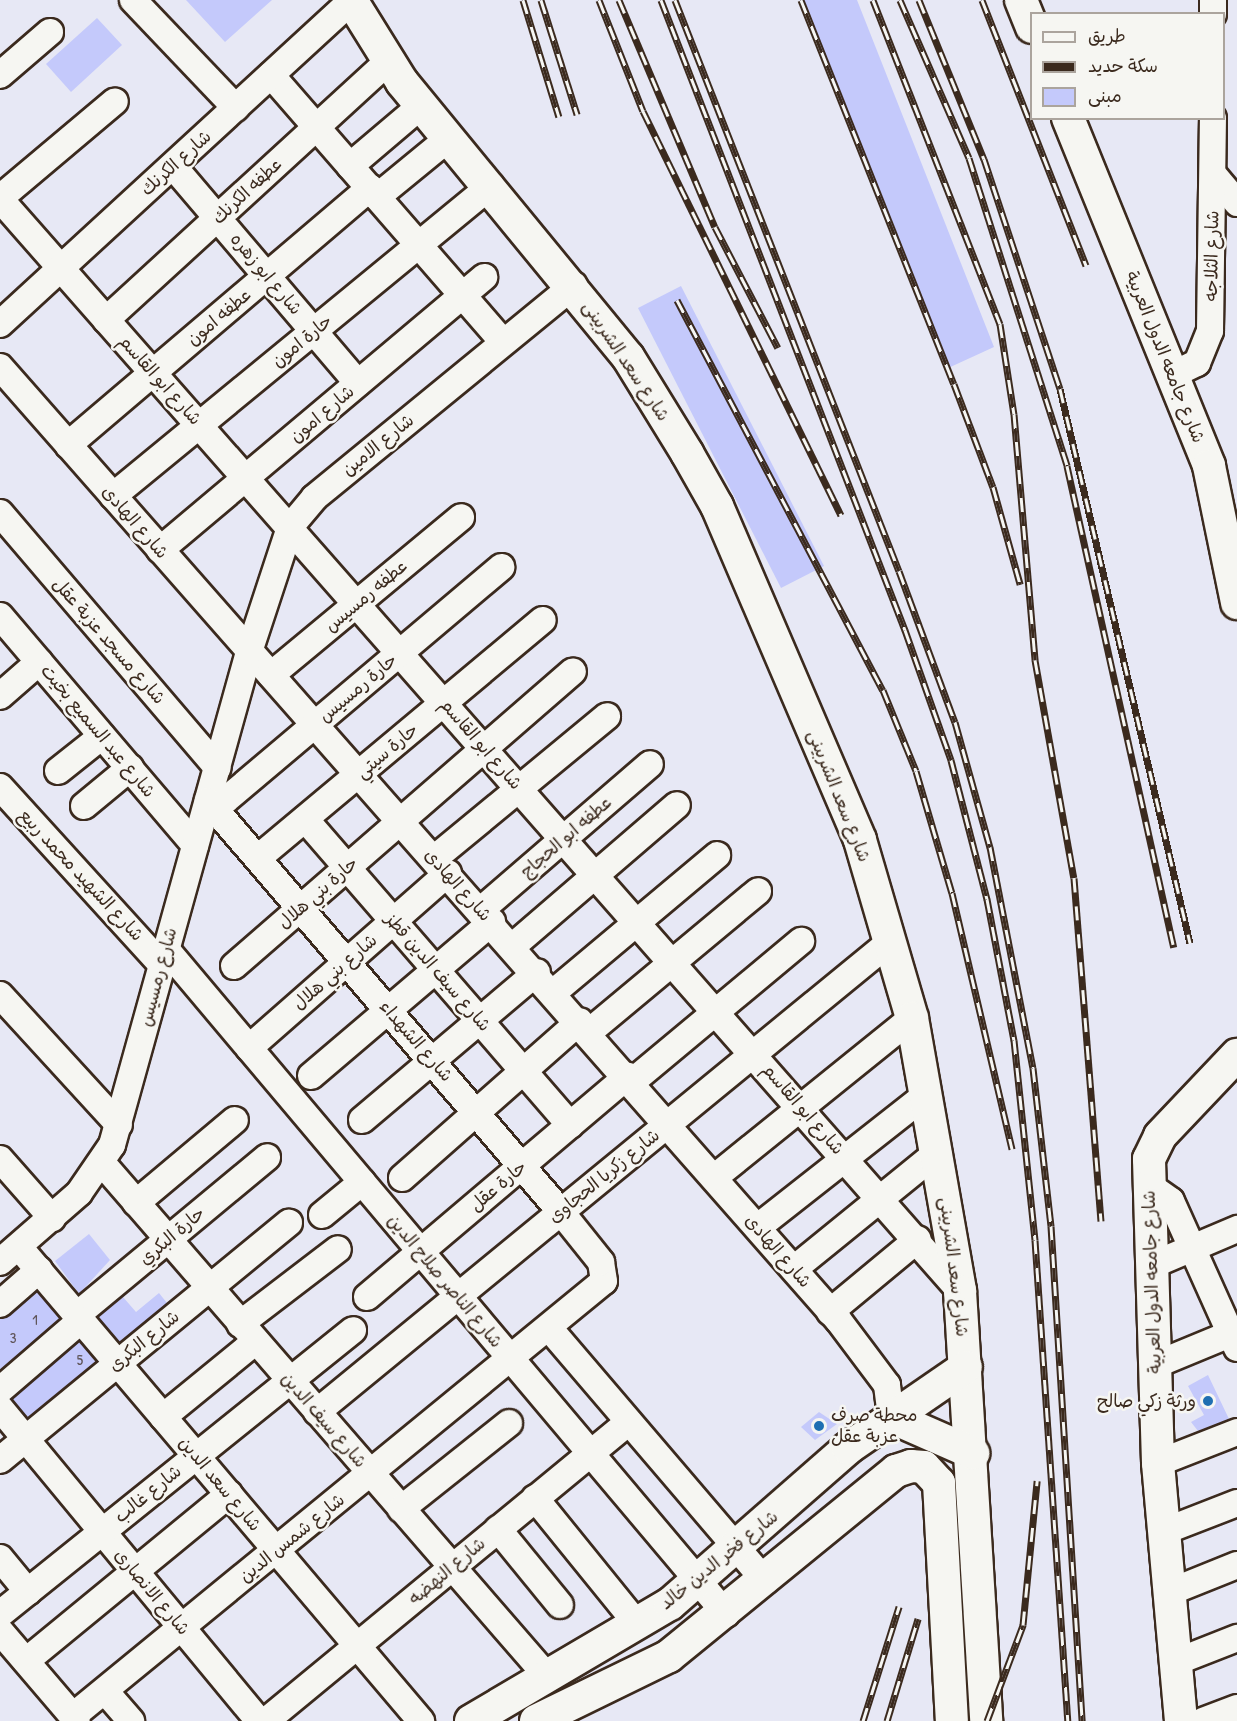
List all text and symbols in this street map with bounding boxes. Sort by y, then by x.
legend [1030,12,1225,120]
text: طريق [1088,23,1126,48]
text: سكة حديد [1088,53,1158,78]
text: مبنى [1088,83,1122,108]
street label: شارع الكرنك [136,126,216,200]
street label: عطفه الكرنك [208,153,286,229]
street label: شارع الثلاجه [1200,210,1224,302]
street label: شارع ابو زهره [225,229,307,319]
street label: شارع جامعه الدول العربية [1121,268,1209,446]
street label: عطفه امون [182,284,256,350]
street label: شارع سعد الشربينى [578,297,674,425]
street label: حارة امون [267,310,337,372]
street label: شارع ابو القاسم [114,330,206,430]
street label: شارع امون [285,381,359,447]
street label: شارع الامين [338,409,418,481]
street label: شارع الهادى [97,481,173,563]
street label: عطفه رمسيس [320,555,412,637]
street label: شارع مسجد عزبة عقل [48,573,170,709]
street label: حارة رمسيس [314,649,402,727]
street label: شارع عبد السميع بخيت [36,660,160,802]
street label: شارع ابو القاسم [435,694,527,794]
street label: حارة سيتي [351,719,423,783]
street label: شارع سعد الشربينى [803,727,875,865]
street label: عطفه ابو الحجاج [516,792,616,882]
street label: شارع الشهيد محمد ربيع [14,804,148,946]
street label: شارع الهادى [420,844,496,926]
street label: حارة بني هلال [274,852,362,934]
street label: شارع سيف الدين قطز [381,908,495,1036]
street label: شارع رمسيس [134,925,182,1029]
street label: شارع بني هلال [288,929,382,1015]
street label: شارع الشهداء [375,996,457,1086]
street label: شارع ابو القاسم [757,1059,849,1159]
street label: شارع زكريا الحجاوى [544,1124,664,1228]
street label: حارة عقل [465,1156,531,1216]
street label: شارع جامعه الدول العربية [1138,1190,1166,1374]
street label: شارع سعد الشربينى [935,1196,973,1338]
street label: حارة البكري [135,1202,209,1270]
street label: شارع الناصر صلاح الدين [383,1210,507,1352]
street label: شارع الهادى [740,1210,816,1292]
street label: شارع البكرى [104,1306,184,1376]
house number: 1 [32,1311,38,1329]
house number: 3 [10,1329,16,1347]
house number: 5 [77,1351,83,1369]
street label: شارع سيف الدين [277,1368,371,1472]
place label: ورثة زكي صالح [1097,1390,1196,1412]
marker: ورثة زكي صالح [1201,1394,1215,1408]
place label: محطة صرف عزبة عقل [831,1405,917,1448]
marker: محطة صرف عزبة عقل [812,1419,826,1433]
street label: شارع سعد الدين [174,1432,266,1536]
street label: شارع غالب [110,1461,186,1527]
street label: شارع شمس الدين [235,1489,349,1587]
street label: شارع فخر الدين خالد [655,1506,783,1614]
street label: شارع النهضه [404,1533,490,1609]
street label: شارع الانصارى [110,1545,194,1639]

